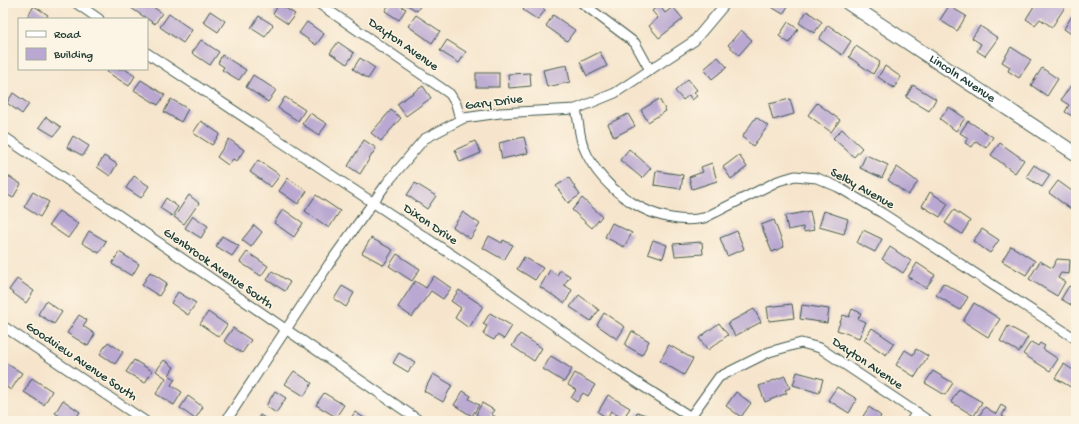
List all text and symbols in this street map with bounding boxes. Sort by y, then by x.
street label: Dayton Avenue [364,15,441,75]
legend [18,18,148,70]
text: Road [54,29,81,43]
text: Building [53,49,93,63]
street label: Lincoln Avenue [926,51,998,106]
street label: Gary Drive [464,92,524,114]
street label: Selby Avenue [827,165,897,213]
street label: Dixon Drive [399,201,460,249]
street label: Glenbrook Avenue South [160,225,276,313]
street label: Goodview Avenue South [22,319,140,405]
street label: Dayton Avenue [828,334,906,393]

